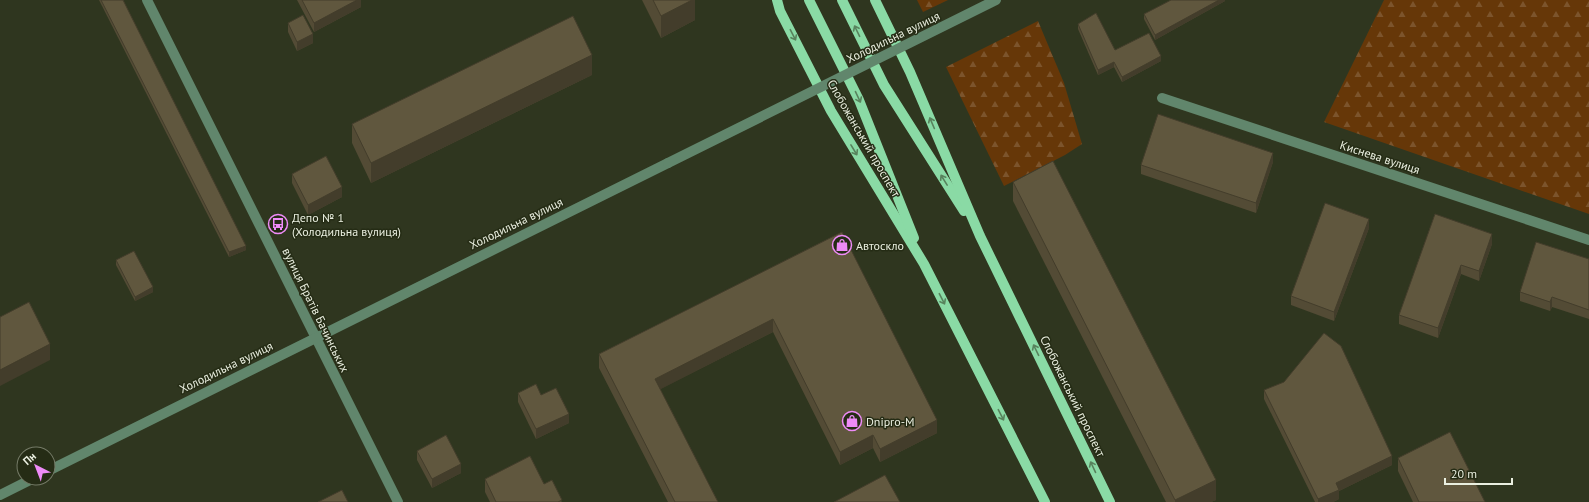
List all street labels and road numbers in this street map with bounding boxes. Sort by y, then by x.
street label: Холодильна вулиця [844,8,942,66]
street label: Слобожанський проспект [824,77,904,199]
street label: Киснева вулиця [1338,137,1422,177]
street label: Холодильна вулиця [467,194,565,252]
street label: вулиця Братів Бачинських [279,245,353,375]
street label: Слобожанський проспект [1037,333,1109,459]
street label: Холодильна вулиця [177,338,275,396]

